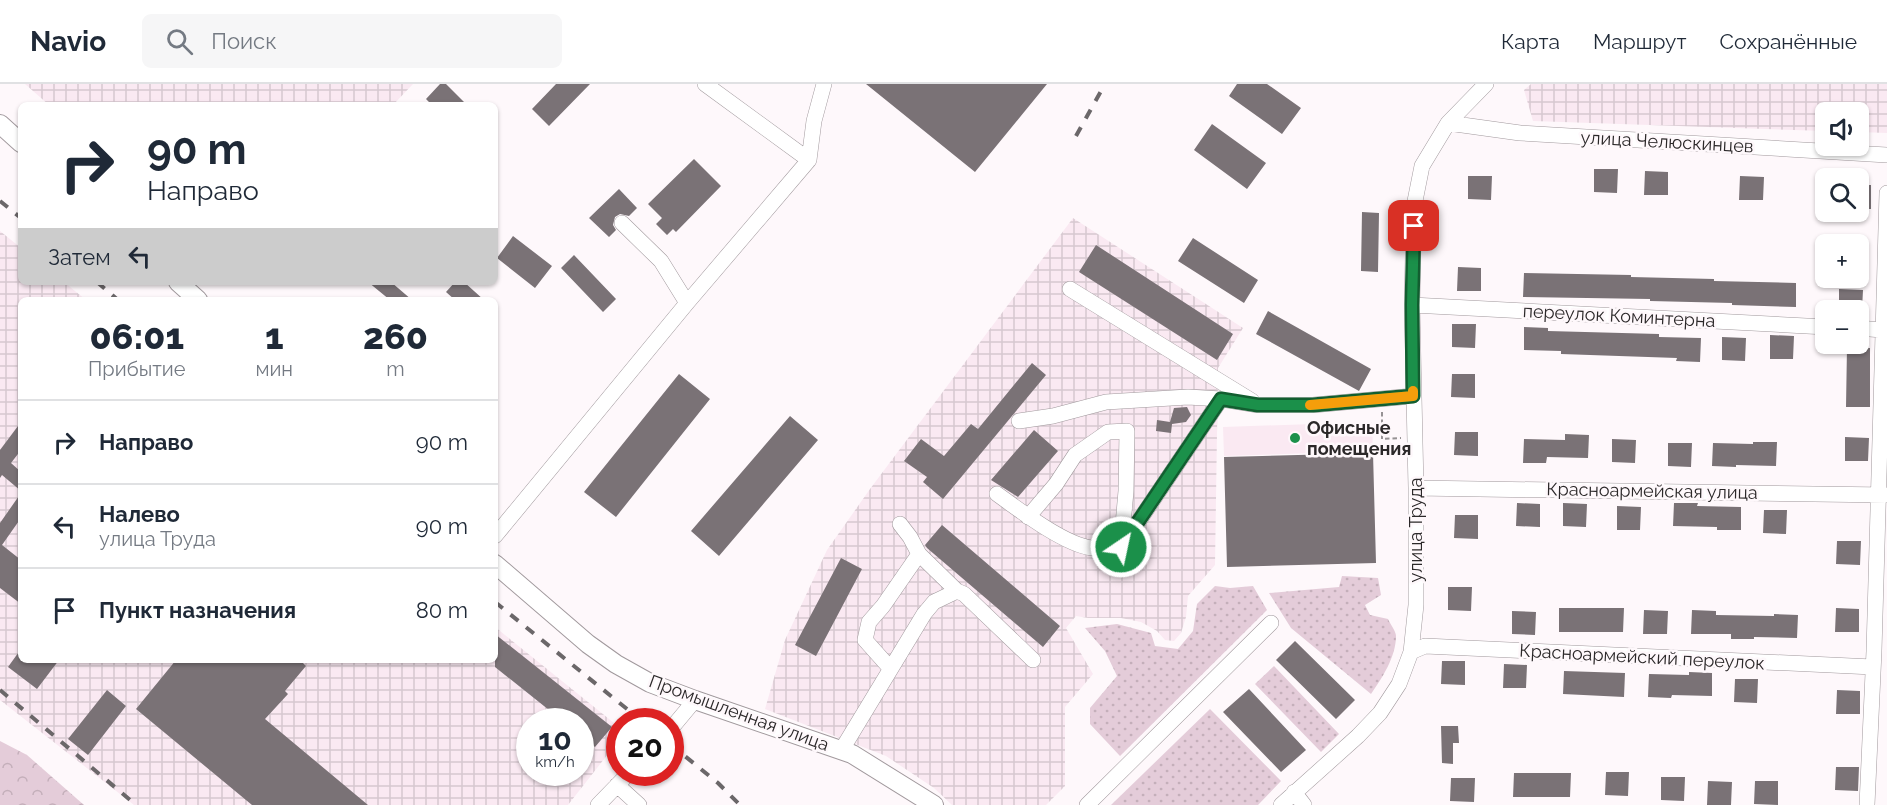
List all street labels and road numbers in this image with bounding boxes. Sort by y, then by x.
street label: улица Челюскинцев [1580,126,1754,157]
street label: переулок Коминтерна [1522,300,1716,331]
street label: улица Труда [1405,477,1426,583]
street label: Красноармейская улица [1546,478,1758,503]
street label: Красноармейский переулок [1519,640,1765,673]
street label: Промышленная улица [646,670,832,755]

